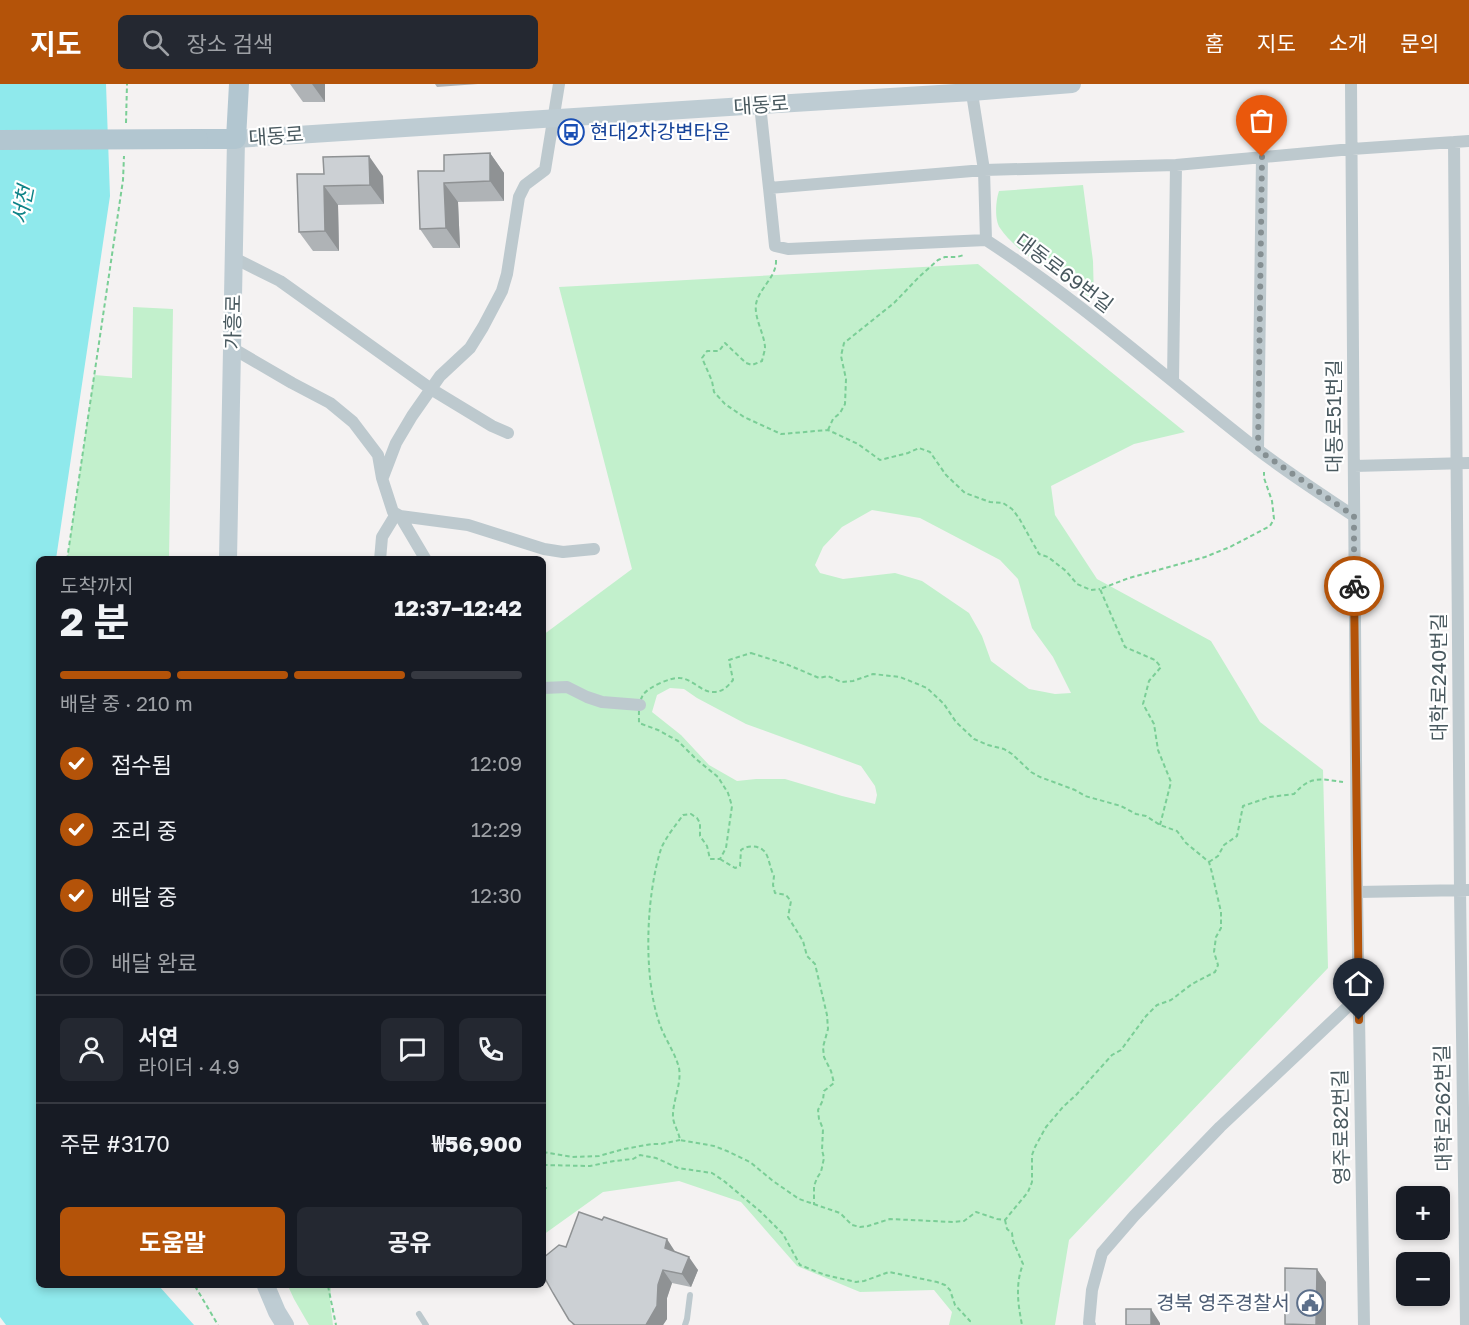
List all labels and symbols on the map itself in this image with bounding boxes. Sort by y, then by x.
street label: 대동로 [733,90,789,118]
pin [1236,95,1287,157]
bus stop icon: 현대2차강변타운 [556,117,586,147]
place label: 현대2차강변타운 [590,119,730,143]
street label: 대동로 [248,121,304,149]
water label: 서천 [6,181,39,226]
street label: 대동로69번길 [1011,228,1118,317]
street label: 가흥로 [220,294,244,350]
street label: 대동로51번길 [1321,359,1345,473]
courier [1324,556,1384,616]
street label: 대학로240번길 [1426,613,1450,741]
pin [1333,958,1384,1020]
street label: 대학로262번길 [1429,1044,1455,1172]
street label: 영주로82번길 [1327,1069,1353,1185]
public building icon: 경북 영주경찰서 [1295,1288,1325,1318]
place label: 경북 영주경찰서 [1156,1290,1290,1314]

